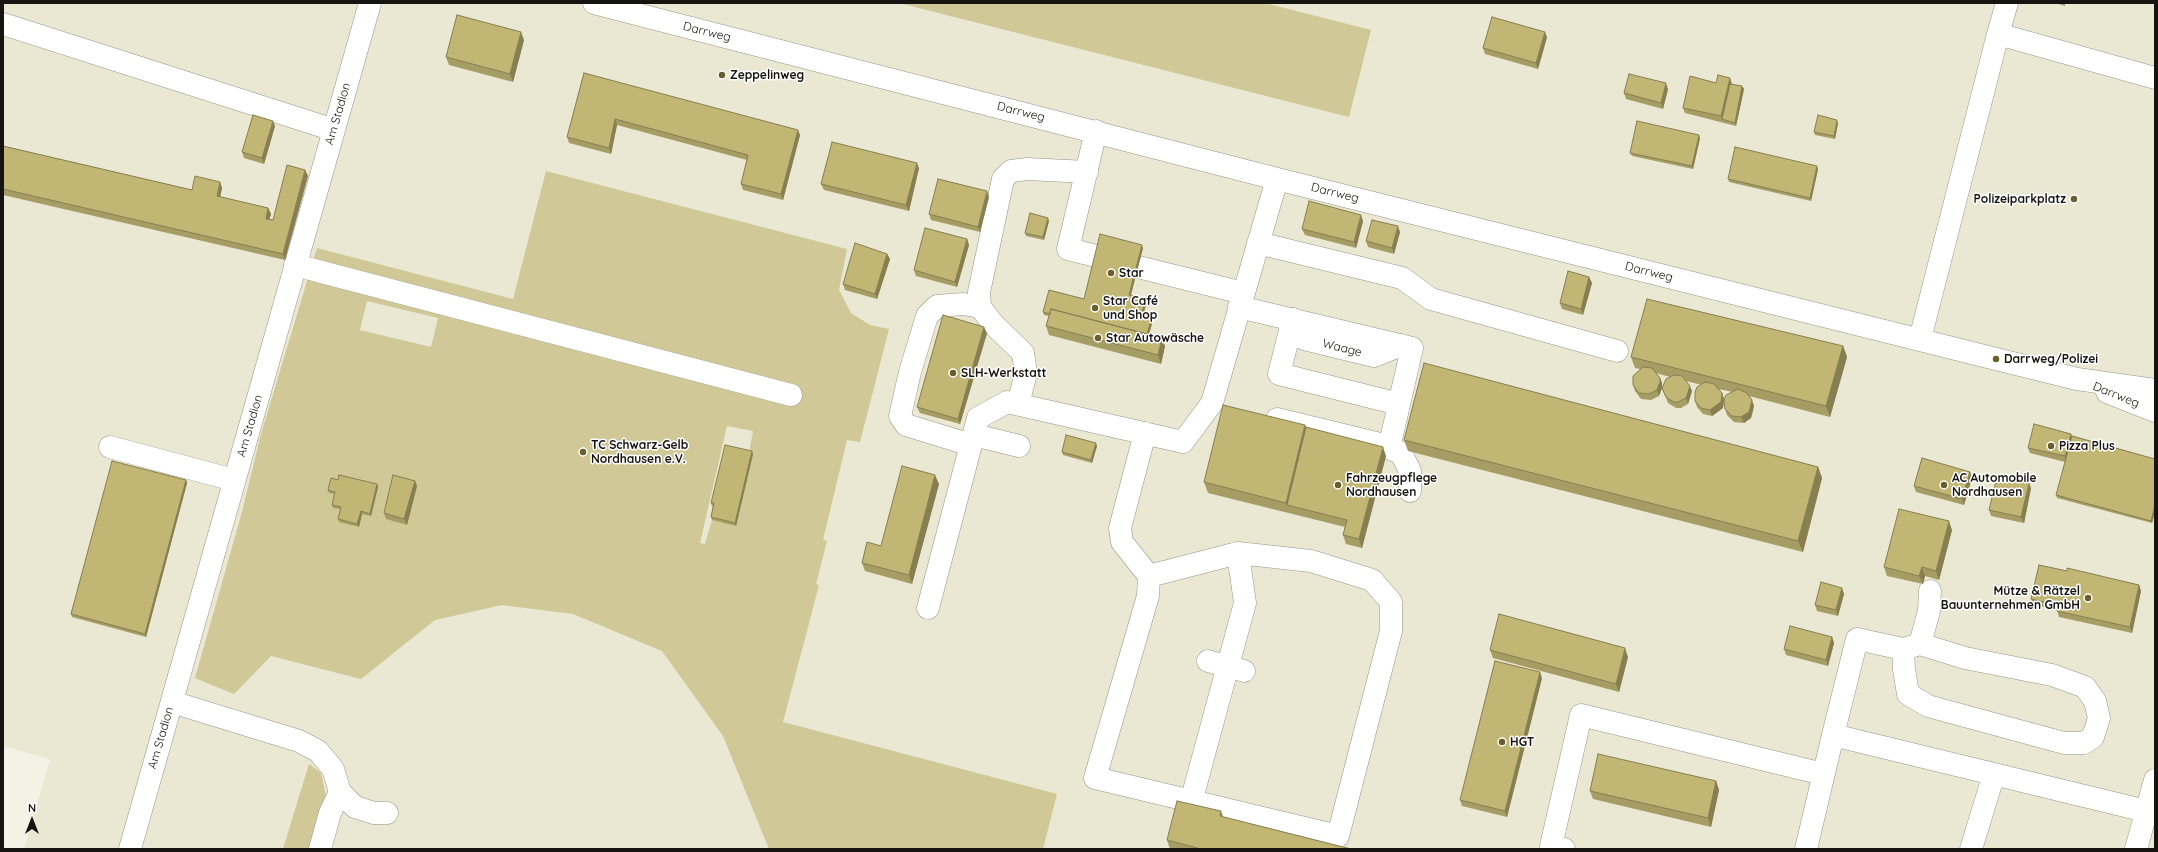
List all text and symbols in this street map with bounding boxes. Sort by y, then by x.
street label: Darrweg [681,19,733,45]
place label: Zeppelinweg [730,68,804,82]
marker: Zeppelinweg [717,70,727,80]
street label: Am Stadion [322,81,354,147]
street label: Darrweg [995,99,1047,125]
street label: Darrweg [1309,180,1361,206]
place label: Polizeiparkplatz [1974,192,2066,206]
marker: Polizeiparkplatz [2069,194,2079,204]
street label: Darrweg [1623,259,1675,285]
place label: Star [1119,266,1144,280]
marker: Star [1106,268,1116,278]
place label: Star Café und Shop [1103,294,1158,322]
marker: Star Café und Shop [1090,303,1100,313]
place label: Star Autowäsche [1106,331,1204,345]
marker: Star Autowäsche [1093,333,1103,343]
street label: Waage [1321,336,1363,360]
place label: Darrweg/Polizei [2004,352,2098,366]
marker: Darrweg/Polizei [1991,354,2001,364]
place label: SLH-Werkstatt [961,366,1047,380]
marker: SLH-Werkstatt [948,368,958,378]
street label: Darrweg [2091,379,2141,411]
street label: Am Stadion [234,393,266,459]
place label: TC Schwarz-Gelb Nordhausen e.V. [591,438,688,466]
place label: Pizza Plus [2059,439,2115,453]
marker: Pizza Plus [2046,441,2056,451]
marker: TC Schwarz-Gelb Nordhausen e.V. [578,447,588,457]
place label: Fahrzeugpflege Nordhausen [1346,471,1437,499]
place label: AC Automobile Nordhausen [1952,471,2037,499]
marker: Fahrzeugpflege Nordhausen [1333,480,1343,490]
marker: AC Automobile Nordhausen [1939,480,1949,490]
place label: Mütze & Rätzel Bauunternehmen GmbH [1941,584,2080,612]
marker: Mütze & Rätzel Bauunternehmen GmbH [2083,593,2093,603]
street label: Am Stadion [145,705,177,771]
place label: HGT [1510,735,1534,749]
marker: HGT [1497,737,1507,747]
north arrow [12,800,52,840]
text: N [28,801,36,815]

